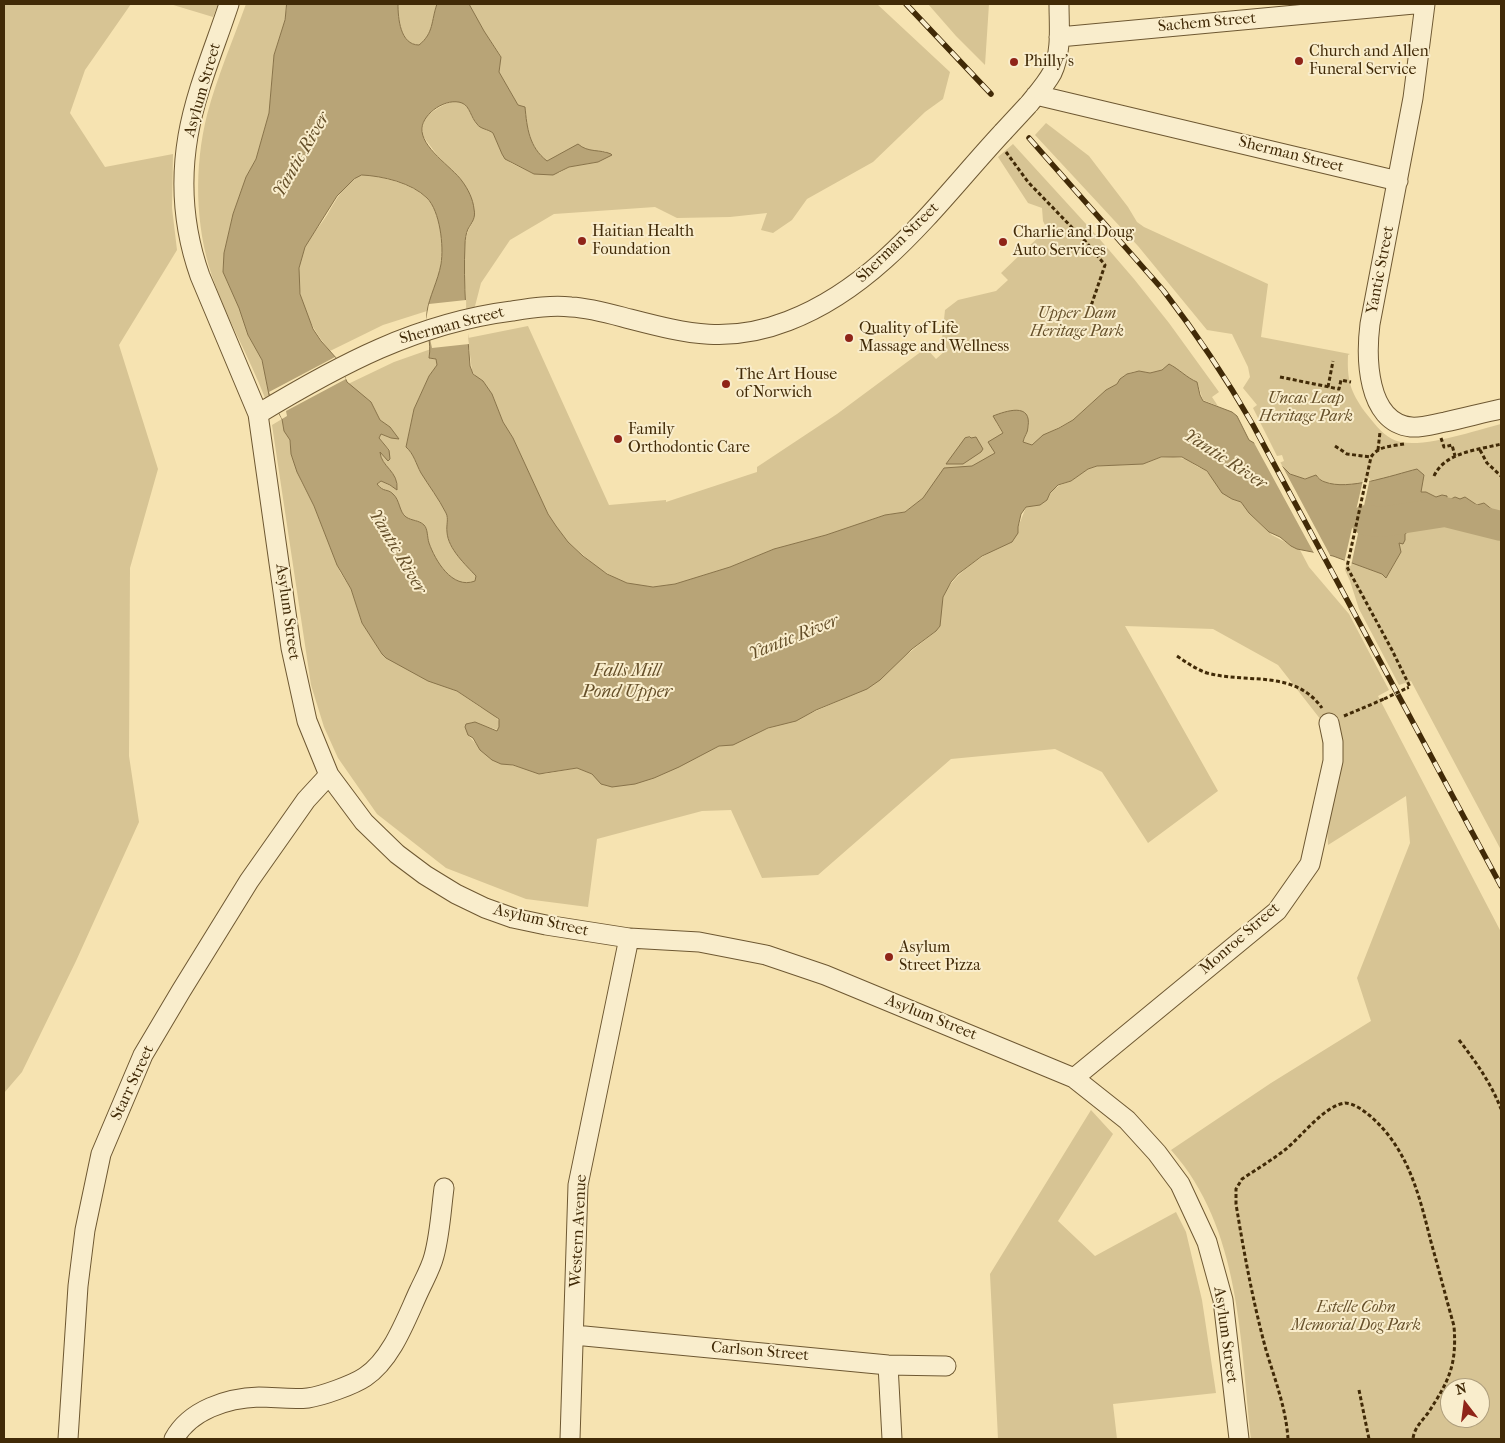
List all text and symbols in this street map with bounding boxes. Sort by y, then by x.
street label: Sachem Street [1157,9,1257,37]
street label: Asylum Street [180,41,226,139]
place label: Church and Allen Funeral Service [1309,42,1429,80]
place label: Philly's [1024,52,1074,72]
marker: Church and Allen Funeral Service [1293,55,1305,67]
marker: Philly's [1008,56,1020,68]
water label: Yantic River [269,109,335,201]
street label: Sherman Street [1237,133,1345,177]
street label: Sherman Street [853,199,943,287]
place label: Haitian Health Foundation [592,222,694,260]
place label: Charlie and Doug Auto Services [1013,223,1134,261]
street label: Yantic Street [1363,224,1399,316]
marker: Haitian Health Foundation [576,235,588,247]
marker: Charlie and Doug Auto Services [997,236,1009,248]
street label: Sherman Street [398,303,506,349]
park label: Upper Dam Heritage Park [1030,304,1124,342]
place label: Quality of Life Massage and Wellness [859,319,1009,357]
marker: Quality of Life Massage and Wellness [843,332,855,344]
place label: The Art House of Norwich [736,365,837,403]
marker: The Art House of Norwich [720,378,732,390]
park label: Uncas Leap Heritage Park [1259,389,1353,427]
place label: Family Orthodontic Care [628,420,750,458]
water label: Yantic River [1179,425,1271,495]
marker: Family Orthodontic Care [612,433,624,445]
water label: Yantic River [363,506,431,598]
street label: Asylum Street [271,563,303,661]
water label: Yantic River [746,610,842,666]
water label: Falls Mill Pond Upper [582,661,672,704]
street label: Monroe Street [1196,899,1284,979]
street label: Asylum Street [492,901,590,941]
place label: Asylum Street Pizza [899,938,981,976]
marker: Asylum Street Pizza [883,951,895,963]
street label: Asylum Street [882,991,980,1045]
street label: Starr Street [107,1042,159,1124]
street label: Western Avenue [566,1174,592,1288]
street label: Asylum Street [1209,1286,1241,1384]
park label: Estelle Cohn Memorial Dog Park [1291,1298,1421,1336]
street label: Carlson Street [710,1338,810,1366]
north arrow [1440,1378,1490,1428]
text: N [1454,1379,1469,1399]

